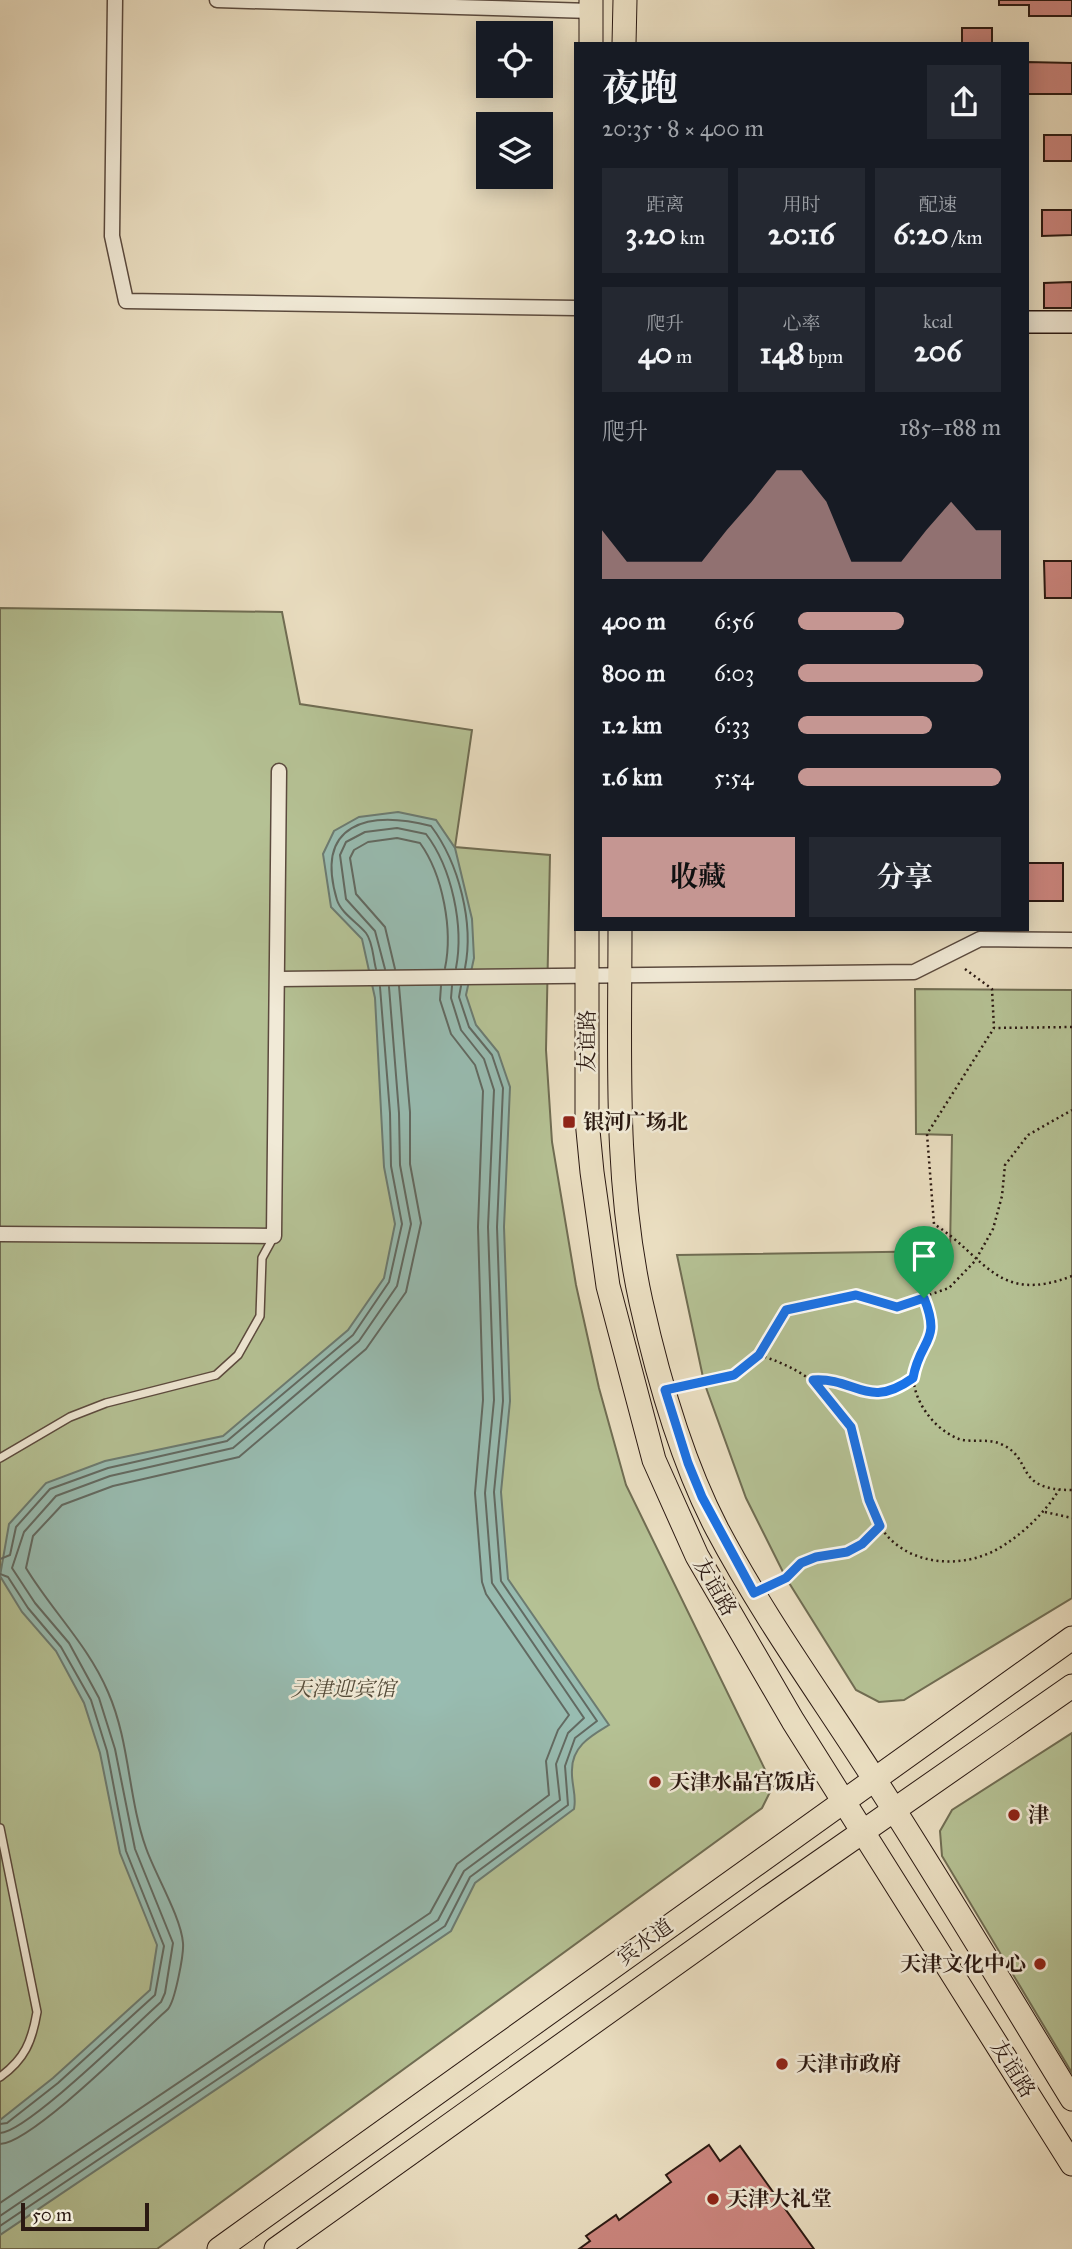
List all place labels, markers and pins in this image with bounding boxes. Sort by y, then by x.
place label: 银河广场北 [583,1109,688,1135]
marker: 银河广场北 [561,1114,577,1130]
pin [894,1226,954,1298]
place label: 天津水晶宫饭店 [669,1769,816,1795]
marker: 天津水晶宫饭店 [647,1774,663,1790]
place label: 津 [1028,1802,1049,1828]
marker: 津 [1006,1807,1022,1823]
place label: 天津文化中心 [900,1951,1026,1977]
marker: 天津文化中心 [1032,1956,1048,1972]
place label: 天津市政府 [796,2051,901,2077]
marker: 天津市政府 [774,2056,790,2072]
place label: 天津大礼堂 [727,2186,832,2212]
marker: 天津大礼堂 [705,2191,721,2207]

